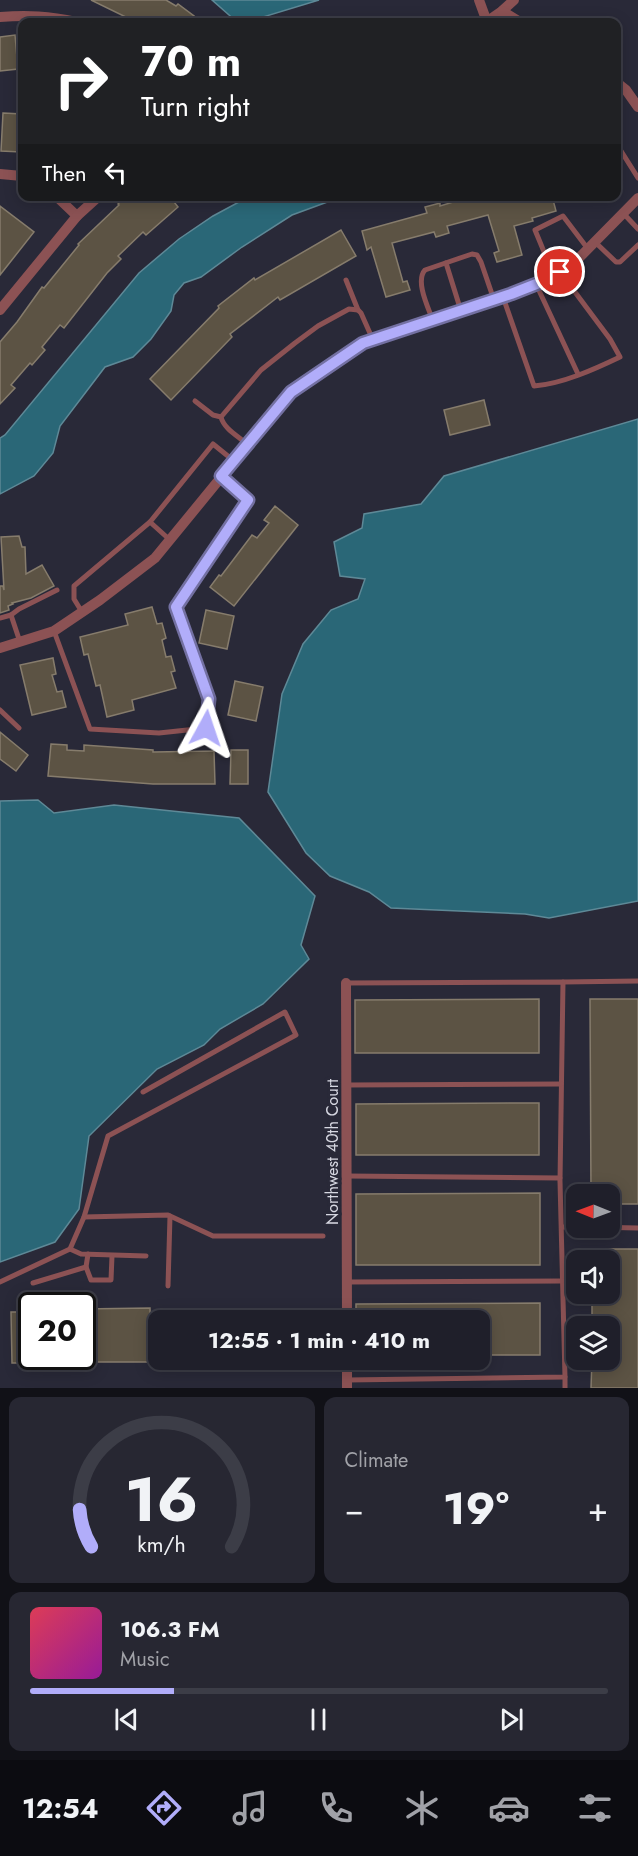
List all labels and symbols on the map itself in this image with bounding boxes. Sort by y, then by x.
pin [534,246,585,297]
position arrow [174,696,238,760]
street label: Northwest 40th Court [321,1079,344,1225]
north arrow [566,1184,620,1238]
speed limit sign: 20 [18,1292,96,1370]

